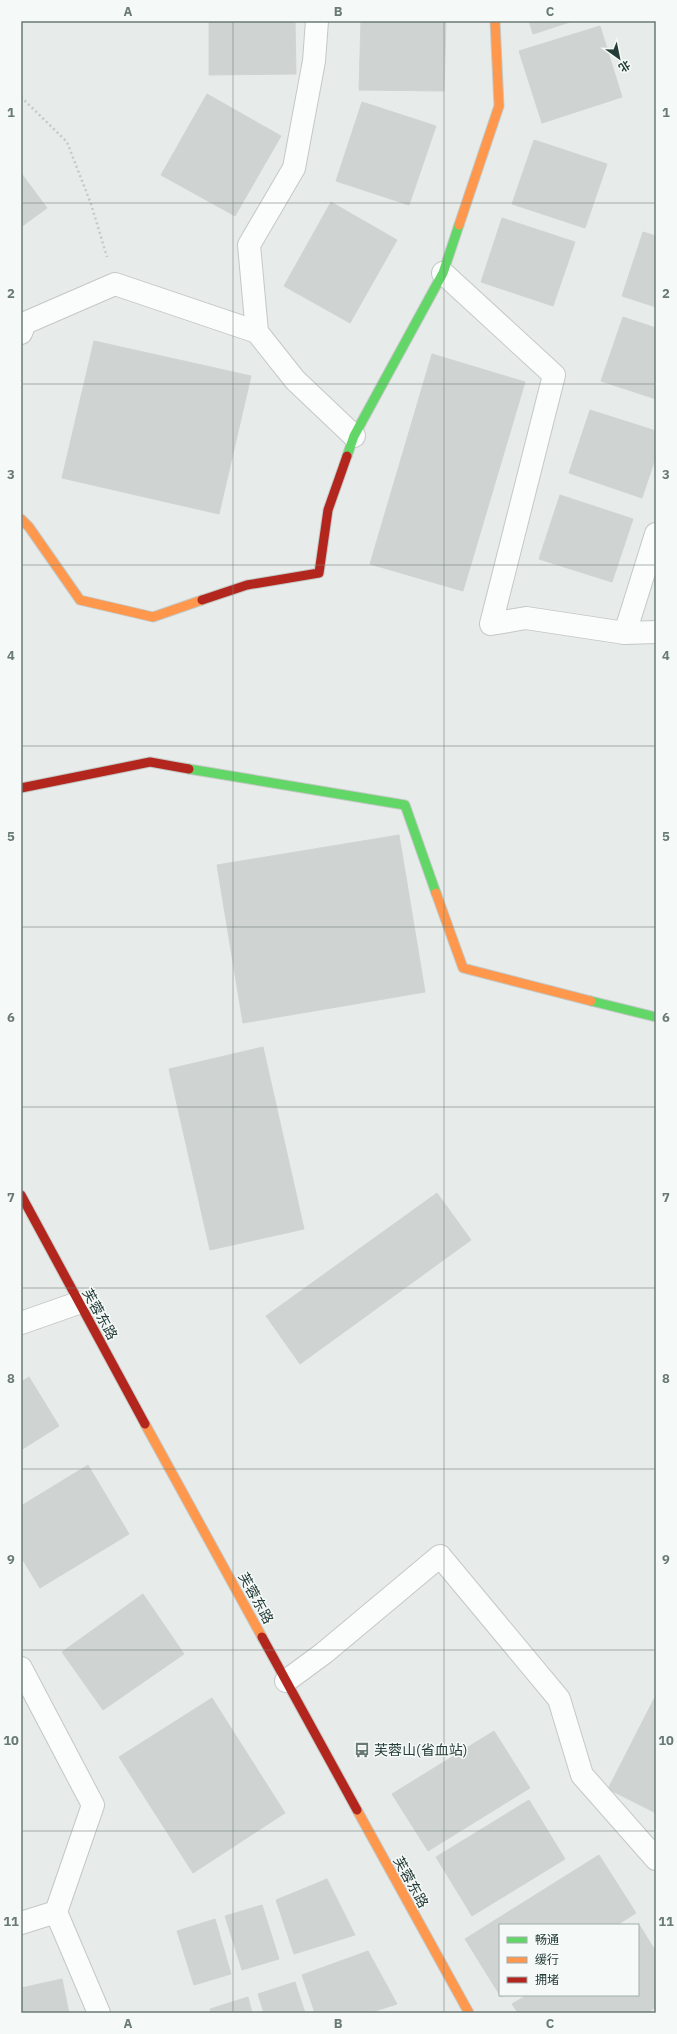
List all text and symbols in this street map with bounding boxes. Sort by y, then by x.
text: A [124,3,133,20]
text: B [334,3,343,20]
text: C [546,3,555,20]
north arrow [599,38,639,78]
text: 北 [616,58,633,75]
text: 1 [7,104,15,121]
text: 1 [662,104,670,121]
text: 2 [7,285,15,302]
text: 2 [662,285,670,302]
text: 3 [7,466,15,483]
text: 3 [662,466,670,483]
text: 4 [7,647,15,664]
text: 4 [662,647,670,664]
text: 5 [7,828,15,845]
text: 5 [662,828,670,845]
text: 6 [7,1009,15,1026]
text: 6 [662,1009,670,1026]
text: 7 [7,1189,15,1206]
text: 7 [662,1189,670,1206]
street label: 芙蓉东路 [79,1285,121,1343]
text: 8 [7,1370,15,1387]
text: 8 [662,1370,670,1387]
text: 9 [7,1551,15,1568]
text: 9 [662,1551,670,1568]
street label: 芙蓉东路 [235,1569,277,1627]
text: 10 [3,1732,19,1749]
text: 10 [658,1732,674,1749]
bus stop icon: 芙蓉山(省血站) [353,1741,371,1759]
place label: 芙蓉山(省血站) [374,1741,467,1759]
street label: 芙蓉东路 [390,1853,432,1911]
text: 11 [3,1913,19,1930]
text: 11 [658,1913,674,1930]
legend [499,1924,639,1996]
text: 畅通 [535,1932,559,1947]
text: 缓行 [535,1952,559,1967]
text: 拥堵 [535,1972,559,1987]
text: A [124,2015,133,2032]
text: B [334,2015,343,2032]
text: C [546,2015,555,2032]

